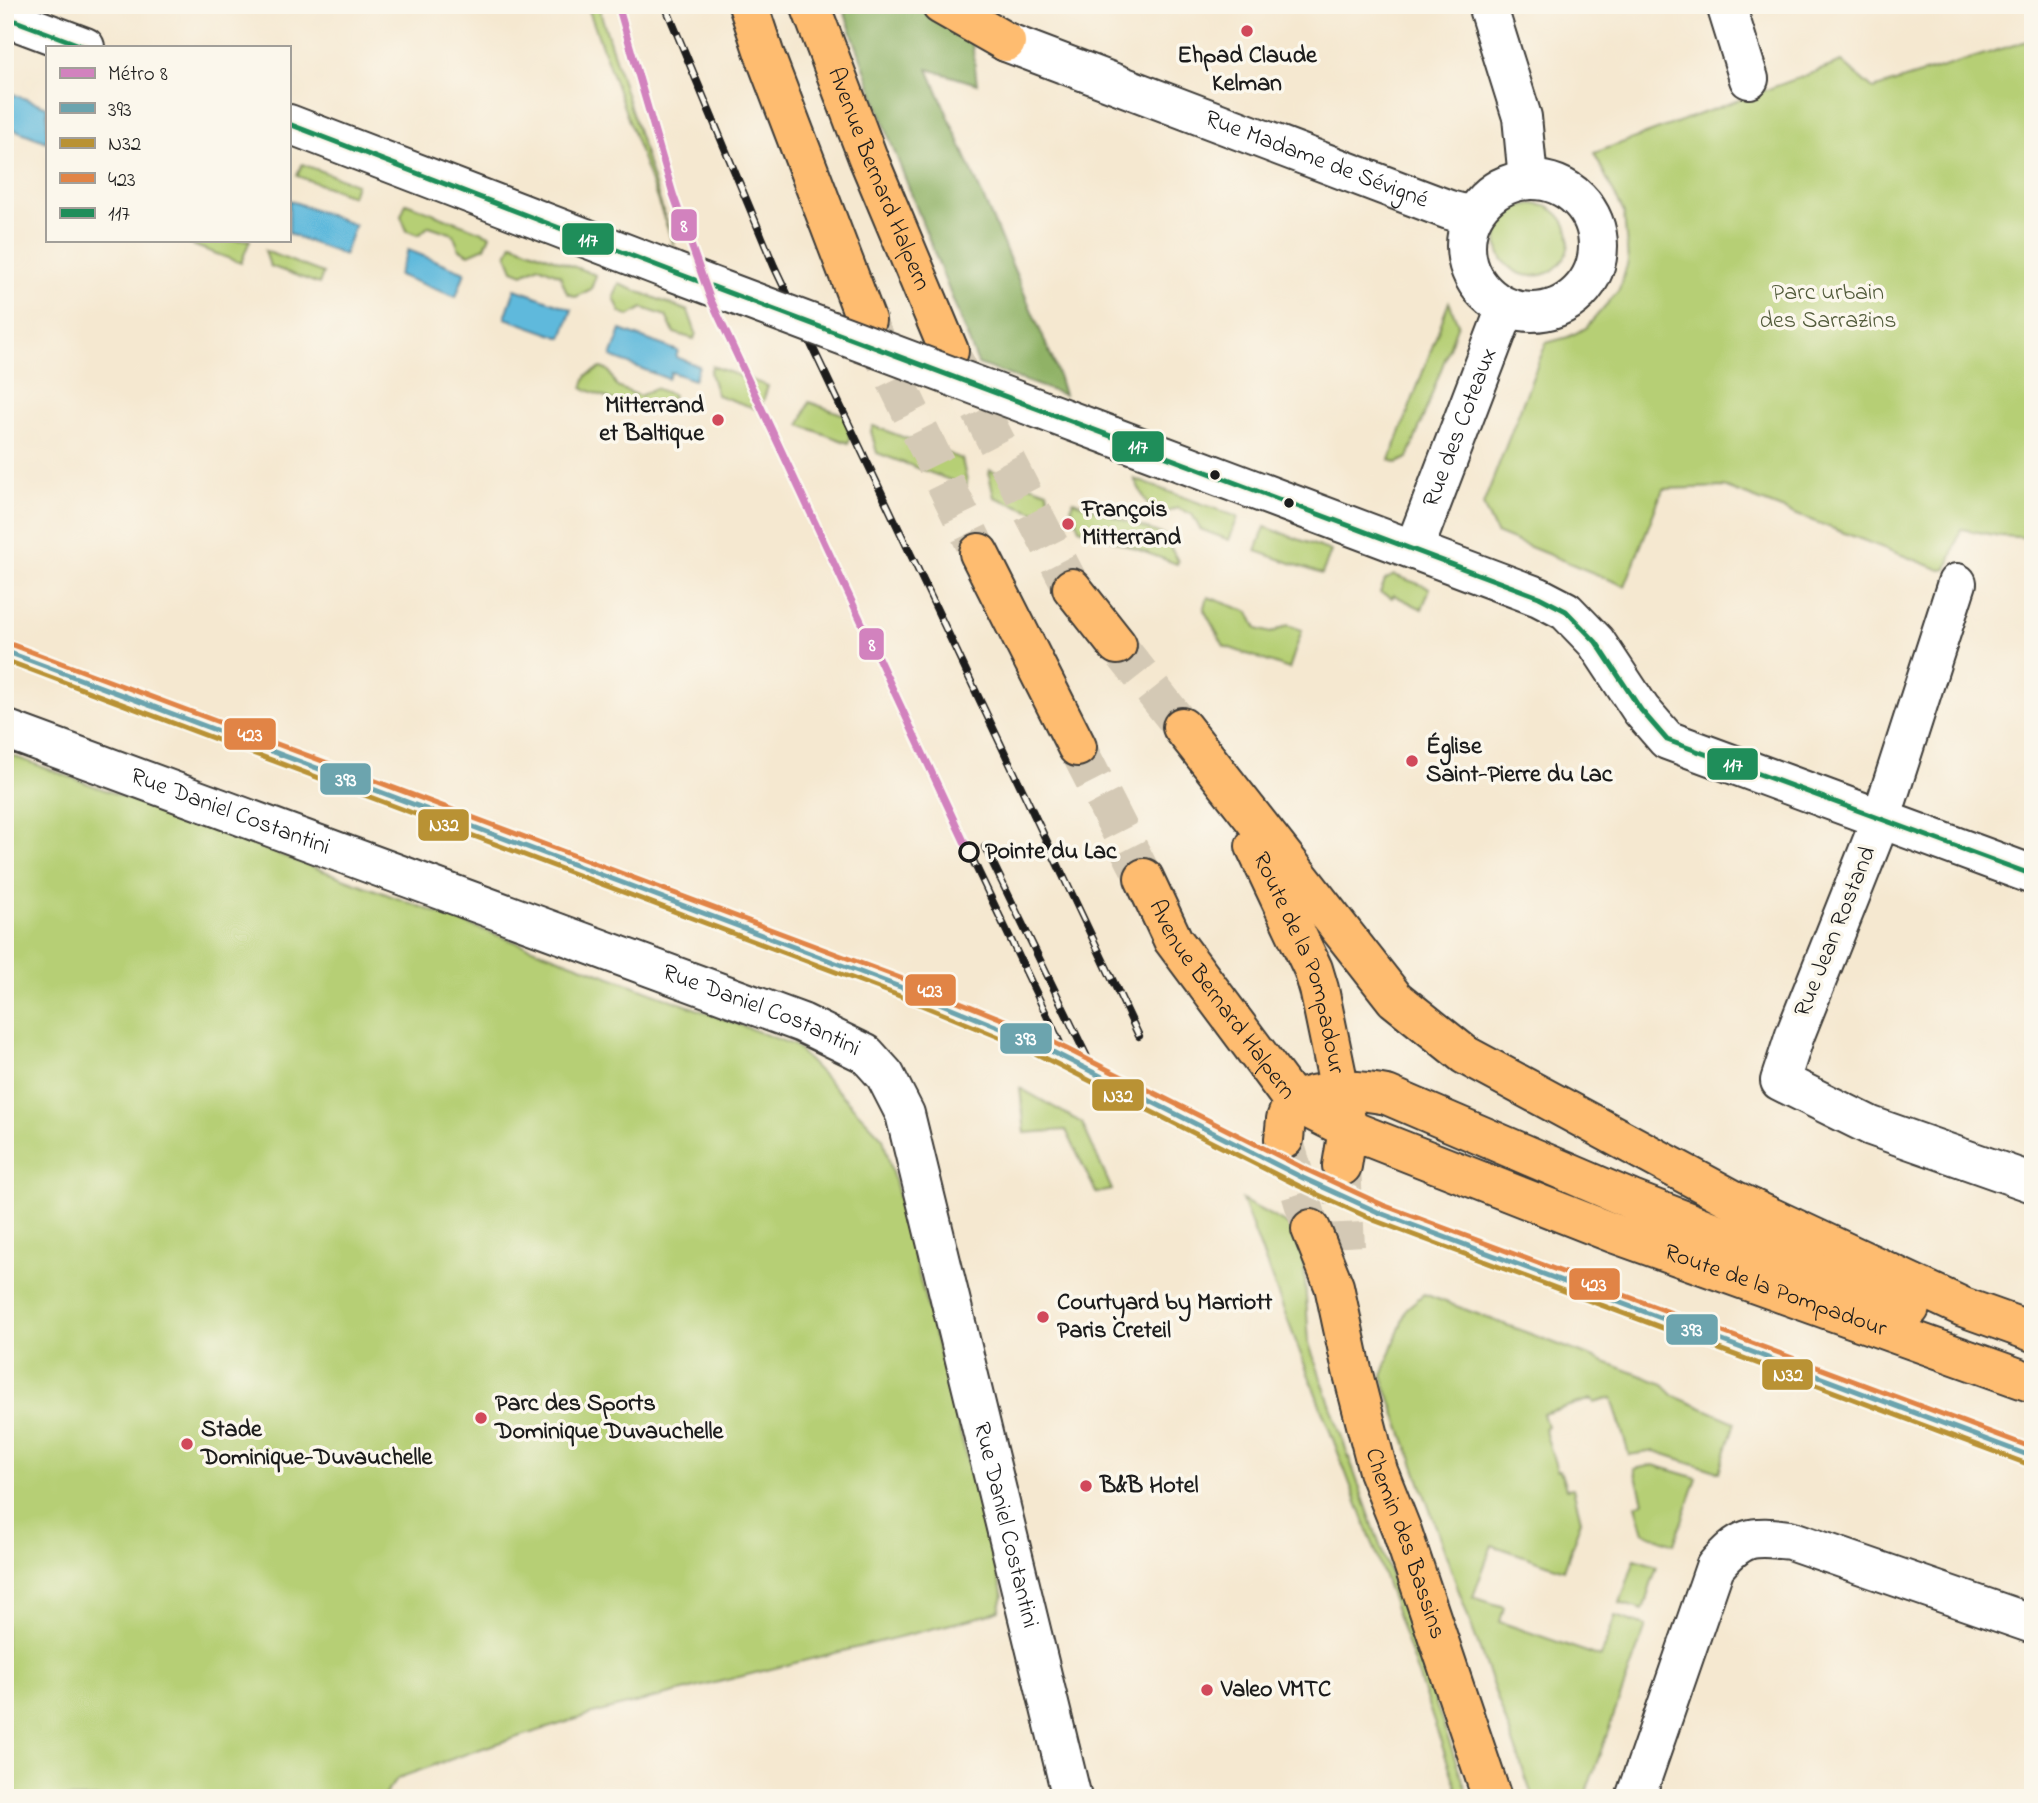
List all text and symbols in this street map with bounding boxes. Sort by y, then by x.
marker: Ehpad Claude Kelman [1239,23,1255,39]
place label: Ehpad Claude Kelman [1177,39,1318,102]
legend [46,46,290,242]
text: Métro 8 [108,60,168,90]
street label: Avenue Bernard Halpern [818,62,939,296]
text: 393 [108,96,132,126]
street label: Rue Madame de Sévigné [1200,101,1433,218]
text: N32 [108,130,141,160]
text: 423 [108,166,136,196]
text: 117 [108,200,130,230]
line badge: 8 [670,208,698,242]
text: 8 [679,214,688,241]
line badge: 117 [561,222,615,256]
text: 117 [578,228,598,255]
park label: Parc urbain des Sarrazins [1759,276,1897,339]
street label: Rue des Coteaux [1414,343,1507,512]
place label: Mitterrand et Baltique [599,389,705,452]
marker: Mitterrand et Baltique [710,412,726,428]
line badge: 117 [1111,430,1165,463]
text: 117 [1128,435,1148,462]
unlabelled marker [1208,468,1222,482]
place label: François Mitterrand [1081,493,1181,556]
unlabelled marker [1282,496,1296,510]
marker: François Mitterrand [1060,516,1076,532]
line badge: 8 [858,627,885,661]
text: 8 [867,633,876,660]
line badge: 423 [223,717,277,751]
text: 423 [237,723,263,750]
place label: Église Saint-Pierre du Lac [1426,730,1614,793]
line badge: 117 [1706,747,1759,781]
marker: Église Saint-Pierre du Lac [1404,753,1420,769]
text: 117 [1723,753,1743,780]
street label: Rue Daniel Costantini [125,759,335,865]
line badge: 393 [319,762,372,796]
text: 393 [334,768,357,795]
line badge: N32 [417,808,470,842]
text: N32 [429,813,460,840]
place label: Pointe du Lac [985,835,1118,870]
street label: Rue Jean Rostand [1786,841,1886,1023]
marker: Pointe du Lac [959,842,979,862]
street label: Route de la Pompadour [1243,847,1354,1078]
street label: Avenue Bernard Halpern [1139,894,1304,1107]
street label: Rue Daniel Costantini [657,955,866,1066]
line badge: 423 [904,973,957,1007]
text: 423 [917,979,943,1006]
line badge: 393 [999,1022,1053,1055]
text: 393 [1014,1027,1037,1054]
line badge: N32 [1091,1078,1145,1112]
text: N32 [1103,1084,1134,1111]
street label: Route de la Pompadour [1659,1235,1892,1347]
line badge: 423 [1568,1267,1621,1301]
text: 423 [1581,1273,1607,1300]
place label: Courtyard by Marriott Paris Creteil [1057,1286,1273,1349]
marker: Courtyard by Marriott Paris Creteil [1035,1309,1051,1325]
line badge: 393 [1665,1313,1719,1346]
text: 393 [1680,1318,1703,1345]
line badge: N32 [1761,1358,1814,1391]
text: N32 [1773,1363,1804,1390]
place label: Parc des Sports Dominique Duvauchelle [494,1387,725,1450]
marker: Parc des Sports Dominique Duvauchelle [473,1410,489,1426]
place label: Stade Dominique-Duvauchelle [200,1413,434,1476]
street label: Rue Daniel Costantini [963,1419,1047,1632]
marker: Stade Dominique-Duvauchelle [179,1436,195,1452]
street label: Chemin des Bassins [1355,1444,1455,1644]
place label: B&B Hotel [1099,1469,1199,1504]
marker: B&B Hotel [1078,1478,1094,1494]
place label: Valeo VMTC [1220,1673,1331,1708]
marker: Valeo VMTC [1199,1682,1215,1698]

